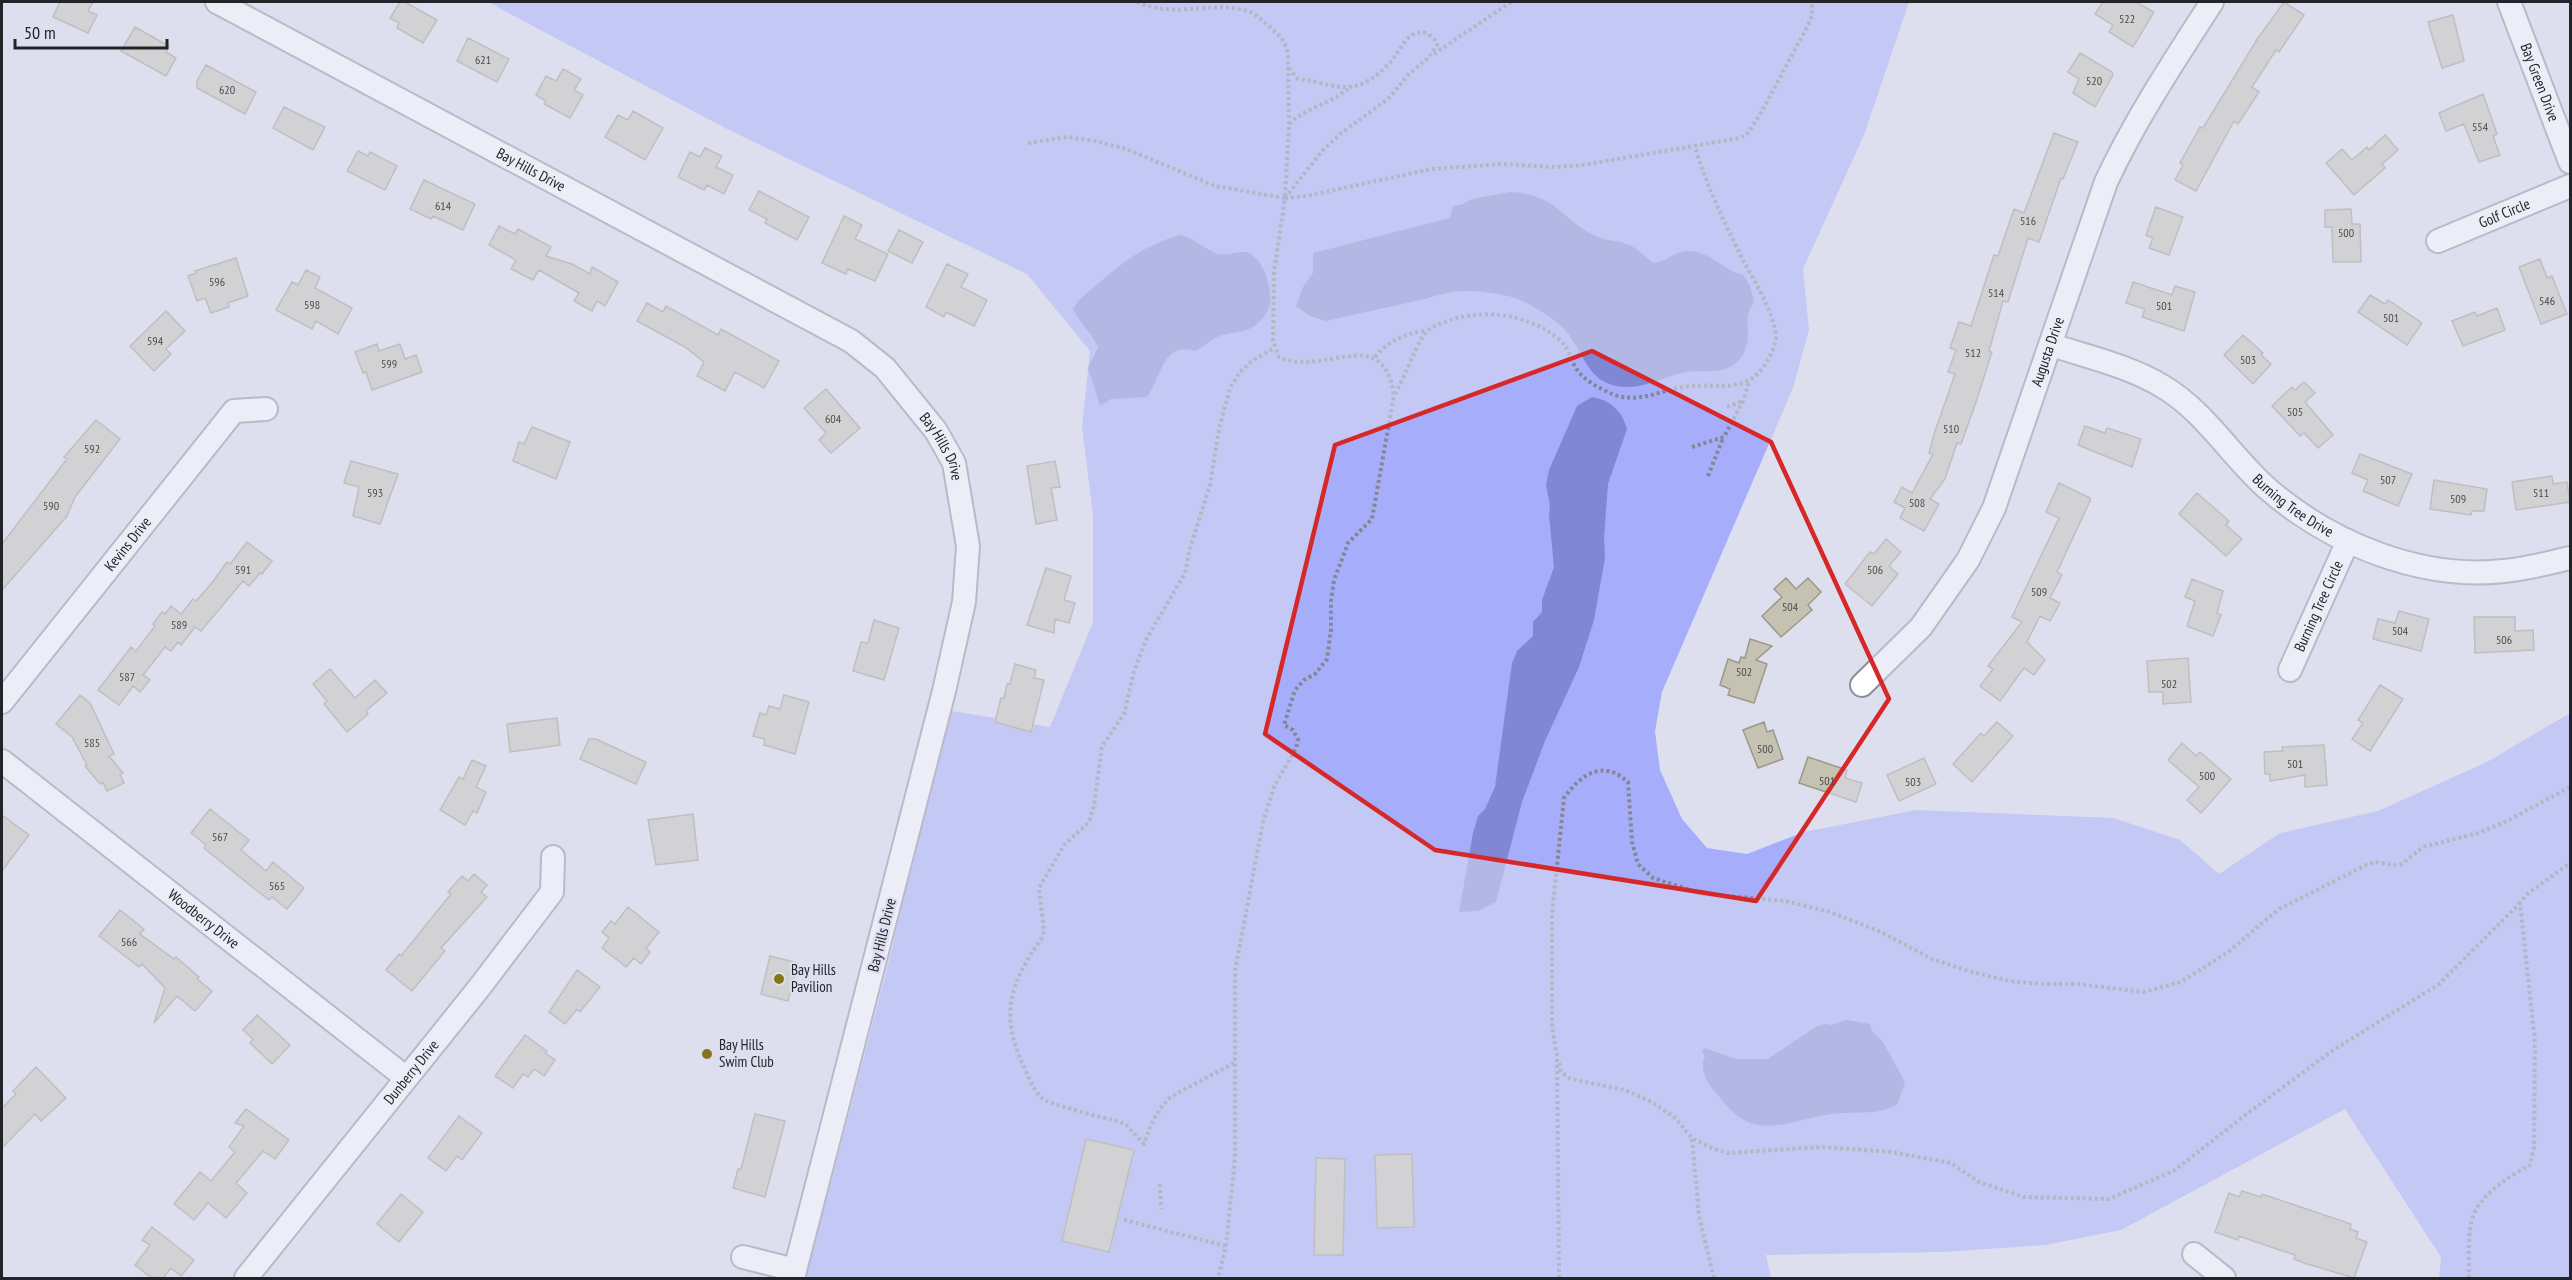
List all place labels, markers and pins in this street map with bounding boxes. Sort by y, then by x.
place label: Bay Hills Pavilion [791,960,836,996]
marker: Bay Hills Pavilion [772,972,786,986]
place label: Bay Hills Swim Club [719,1035,774,1071]
marker: Bay Hills Swim Club [700,1047,714,1061]

